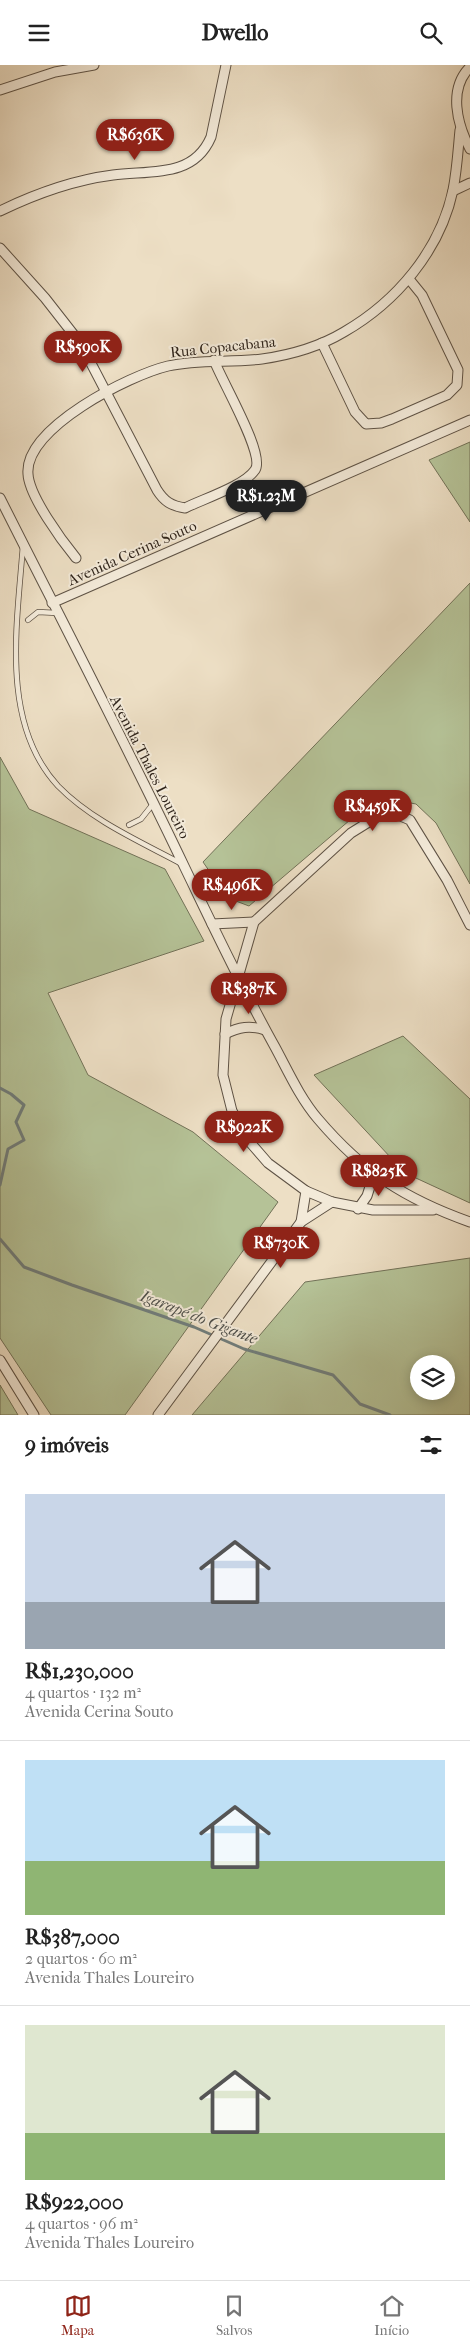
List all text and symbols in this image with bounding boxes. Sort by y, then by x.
icon: menu [25,19,53,47]
icon: search [417,19,445,47]
text: Dwello [202,20,268,46]
pin: R$636K [94,119,176,161]
text: R$636K [107,125,163,144]
pin: R$590K [42,331,124,373]
street label: Rua Copacabana [169,332,278,361]
text: R$590K [55,337,111,356]
pin: R$1.23M [220,479,312,522]
text: R$1.23M [237,486,295,505]
street label: Avenida Cerina Souto [64,516,200,590]
street label: Avenida Thales Loureiro [106,691,194,842]
pin: R$459K [332,789,414,832]
text: R$459K [345,796,401,815]
pin: R$496K [191,869,273,911]
text: R$496K [203,875,261,894]
pin: R$387K [208,973,290,1015]
text: R$387K [222,979,276,998]
pin: R$922K [203,1111,285,1153]
text: R$922K [216,1117,272,1136]
pin: R$825K [338,1155,420,1197]
text: R$825K [351,1161,407,1180]
pin: R$730K [240,1227,322,1269]
text: R$730K [253,1233,309,1252]
water label: Igarapé do Gigante [137,1286,261,1348]
map controls [410,1355,455,1400]
button: layers [410,1355,455,1400]
icon: filters [417,1431,445,1459]
text: 9 imóveis [25,1433,109,1457]
icon: home [190,1527,280,1617]
text: R$1,230,000 [25,1659,134,1683]
text: 4 quartos · 132 m² [25,1683,141,1702]
text: Avenida Cerina Souto [25,1702,173,1721]
icon: home [190,1792,280,1882]
text: R$387,000 [25,1925,120,1949]
text: 2 quartos · 60 m² [25,1949,137,1968]
text: Avenida Thales Loureiro [25,1968,194,1987]
icon: home [190,2057,280,2147]
text: R$922,000 [25,2190,124,2214]
text: 4 quartos · 96 m² [25,2214,138,2233]
text: Avenida Thales Loureiro [25,2233,194,2252]
tab: Mapa [61,2292,94,2339]
tab: Salvos [216,2292,252,2339]
tab: Início [374,2292,409,2339]

